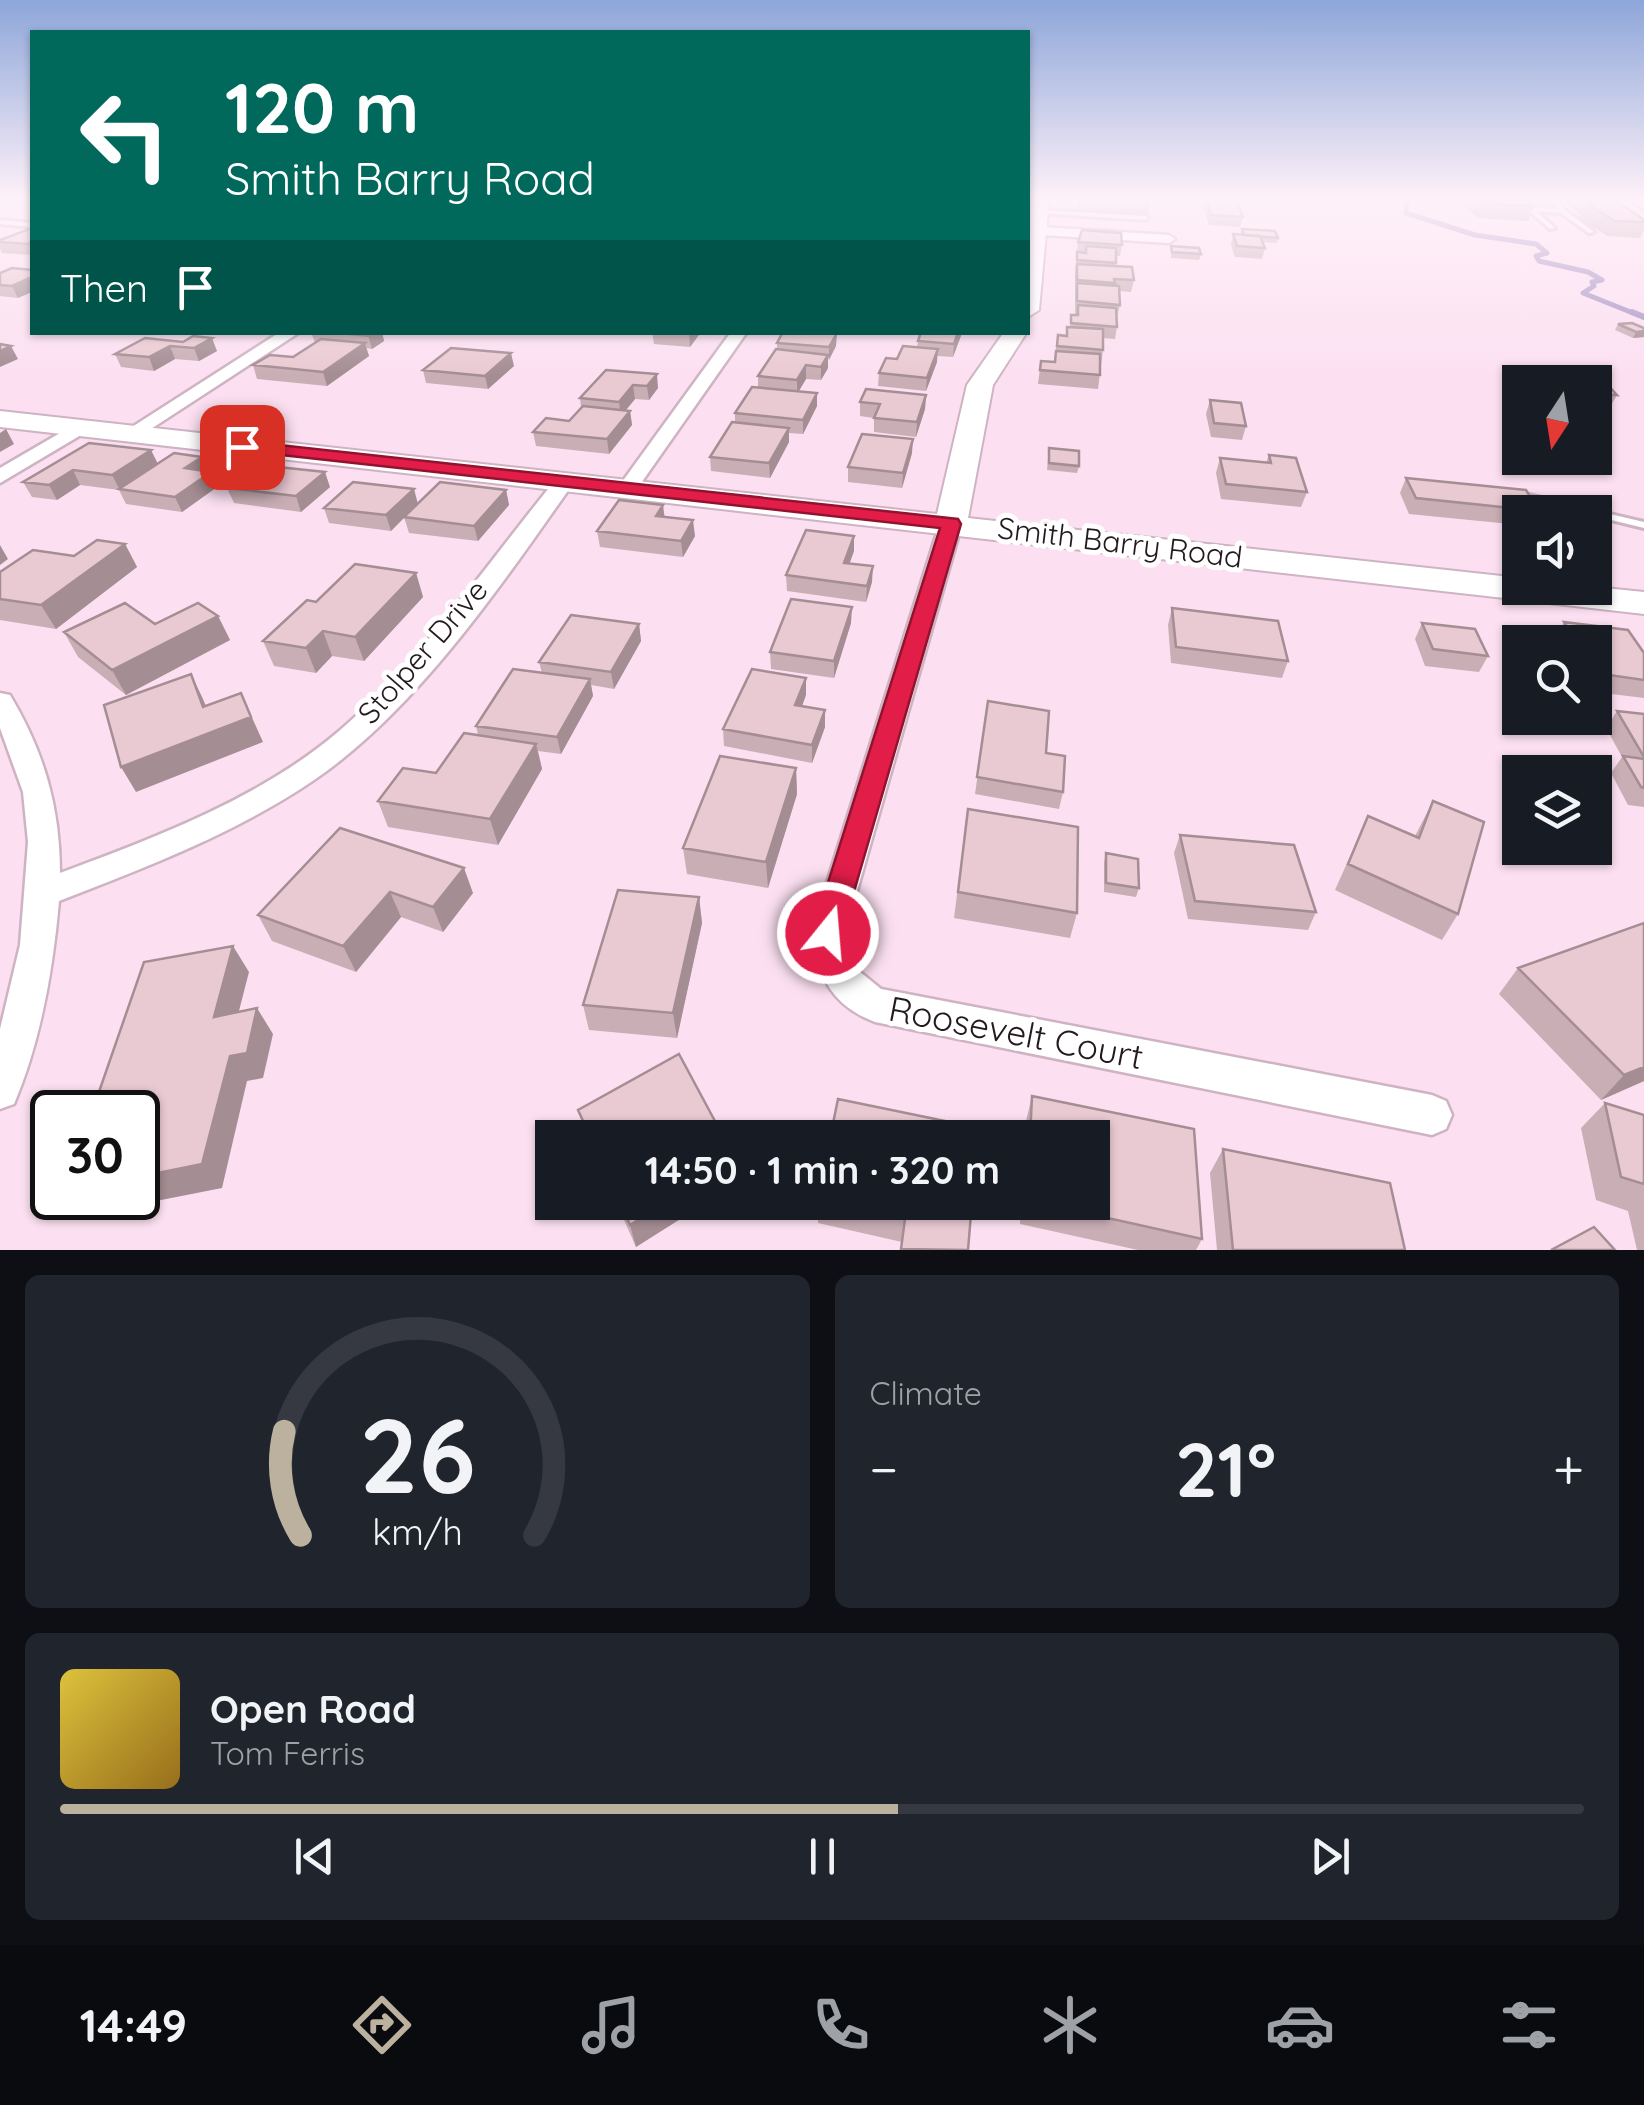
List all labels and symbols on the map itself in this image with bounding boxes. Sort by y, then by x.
north arrow [1502,365,1612,475]
pin [200,405,285,490]
street label: Smith Barry Road [995,508,1245,576]
street label: Stolper Drive [349,571,495,731]
position arrow [776,881,880,985]
street label: Roosevelt Court [885,986,1147,1078]
speed limit sign: 30 [30,1090,160,1220]

